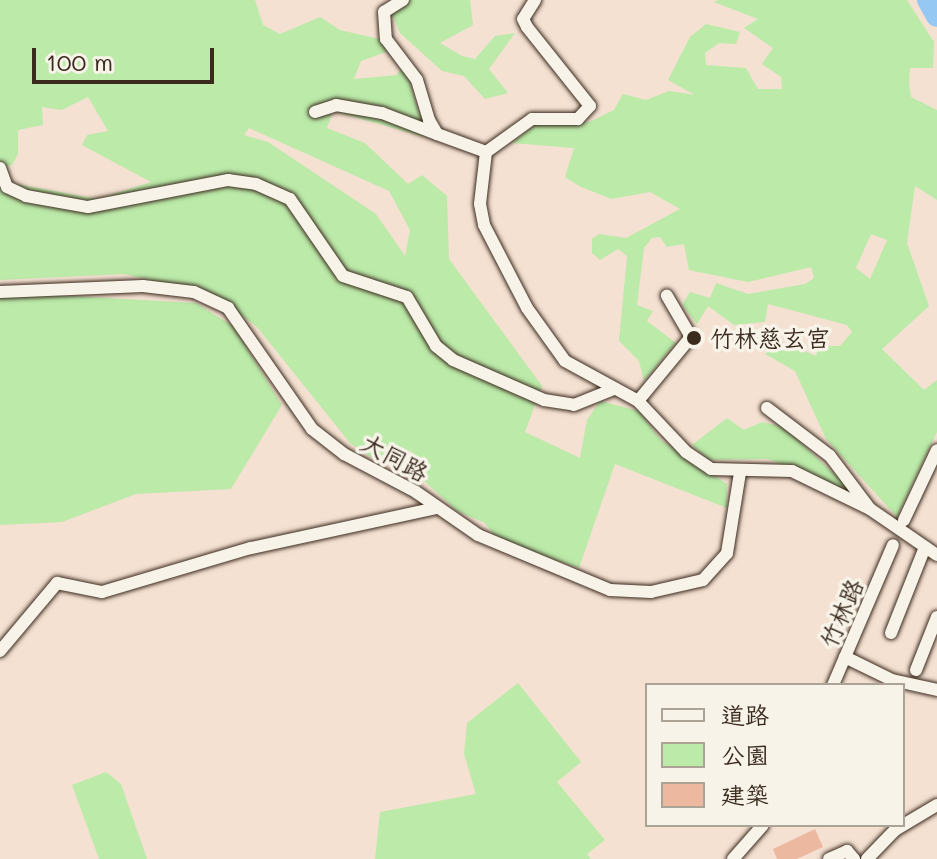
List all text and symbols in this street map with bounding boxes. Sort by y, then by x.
scale bar [36,32,218,82]
text: 100 m [46,46,113,77]
place label: 竹林慈玄宮 [710,324,830,352]
marker: 竹林慈玄宮 [685,329,703,347]
street label: 大同路 [357,427,433,487]
street label: 竹林路 [813,574,869,652]
legend [645,683,905,827]
text: 道路 [721,699,769,730]
text: 公園 [721,739,769,770]
text: 建築 [721,779,769,810]

